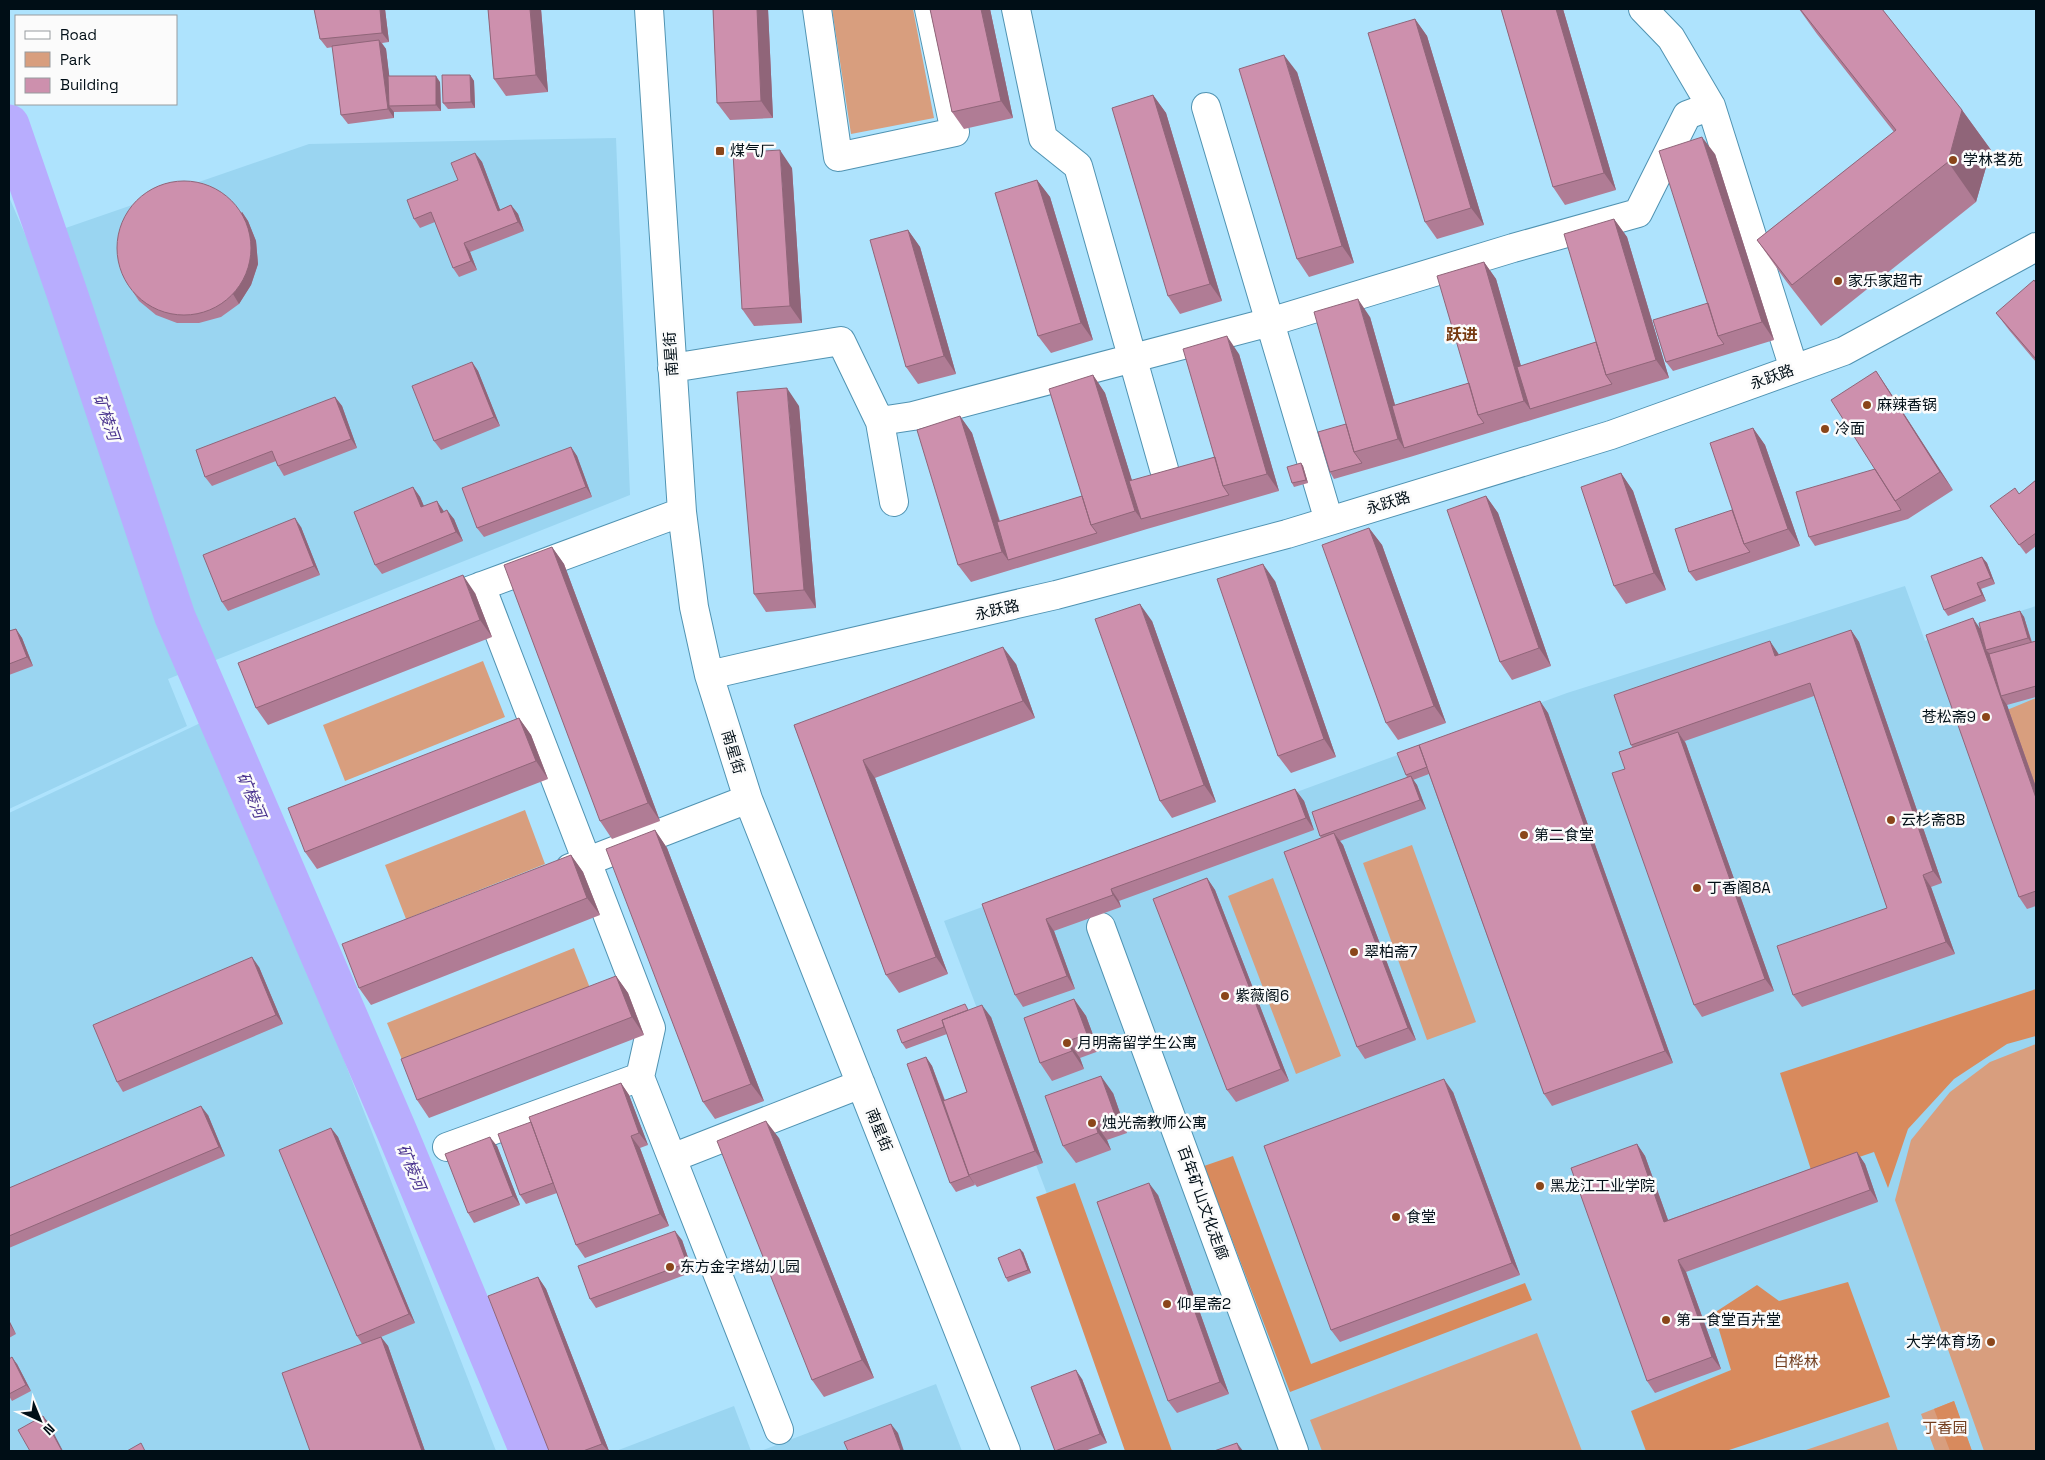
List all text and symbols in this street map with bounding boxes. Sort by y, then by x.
legend [15,15,178,105]
text: Road [60,25,97,44]
text: Park [60,50,91,69]
text: Building [60,75,119,94]
place label: 煤气厂 [730,141,775,160]
marker: 煤气厂 [714,145,726,157]
place label: 学林茗苑 [1963,150,2023,169]
marker: 学林茗苑 [1947,154,1959,166]
place label: 家乐家超市 [1848,271,1923,290]
marker: 家乐家超市 [1832,275,1844,287]
district label: 跃进 [1446,324,1478,345]
street label: 南星街 [659,331,682,377]
street label: 永跃路 [1747,360,1796,393]
water label: 矿棱河 [89,391,125,446]
place label: 麻辣香锅 [1877,395,1937,414]
marker: 麻辣香锅 [1861,399,1873,411]
place label: 冷面 [1835,419,1865,438]
marker: 冷面 [1819,423,1831,435]
street label: 永跃路 [1364,487,1412,518]
street label: 永跃路 [973,595,1021,624]
place label: 苍松斋9 [1922,707,1976,726]
marker: 苍松斋9 [1980,711,1992,723]
street label: 南星街 [718,728,749,776]
water label: 矿棱河 [232,769,272,824]
place label: 云杉斋8B [1901,810,1965,829]
marker: 云杉斋8B [1885,814,1897,826]
place label: 第二食堂 [1534,825,1594,844]
marker: 第二食堂 [1518,829,1530,841]
place label: 丁香阁8A [1707,878,1771,897]
marker: 丁香阁8A [1691,882,1703,894]
place label: 翠柏斋7 [1364,942,1417,961]
marker: 翠柏斋7 [1348,946,1360,958]
place label: 紫薇阁6 [1235,986,1289,1005]
marker: 紫薇阁6 [1219,990,1231,1002]
place label: 月明斋留学生公寓 [1077,1033,1197,1052]
marker: 月明斋留学生公寓 [1061,1037,1073,1049]
street label: 南星街 [862,1105,897,1154]
place label: 烛光斋教师公寓 [1102,1113,1207,1132]
marker: 烛光斋教师公寓 [1086,1117,1098,1129]
water label: 矿棱河 [392,1141,432,1196]
street label: 百年矿山文化走廊 [1174,1143,1233,1262]
place label: 黑龙江工业学院 [1550,1176,1655,1195]
marker: 黑龙江工业学院 [1534,1180,1546,1192]
place label: 食堂 [1406,1207,1436,1226]
marker: 食堂 [1390,1211,1402,1223]
place label: 东方金字塔幼儿园 [680,1257,800,1276]
marker: 东方金字塔幼儿园 [664,1261,676,1273]
place label: 仰星斋2 [1177,1294,1231,1313]
marker: 仰星斋2 [1161,1298,1173,1310]
place label: 第一食堂百卉堂 [1676,1310,1781,1329]
marker: 第一食堂百卉堂 [1660,1314,1672,1326]
place label: 大学体育场 [1906,1332,1981,1351]
marker: 大学体育场 [1985,1336,1997,1348]
park label: 白桦林 [1773,1352,1819,1371]
north arrow [15,1395,65,1445]
park label: 丁香园 [1922,1418,1968,1437]
text: N [39,1420,59,1439]

